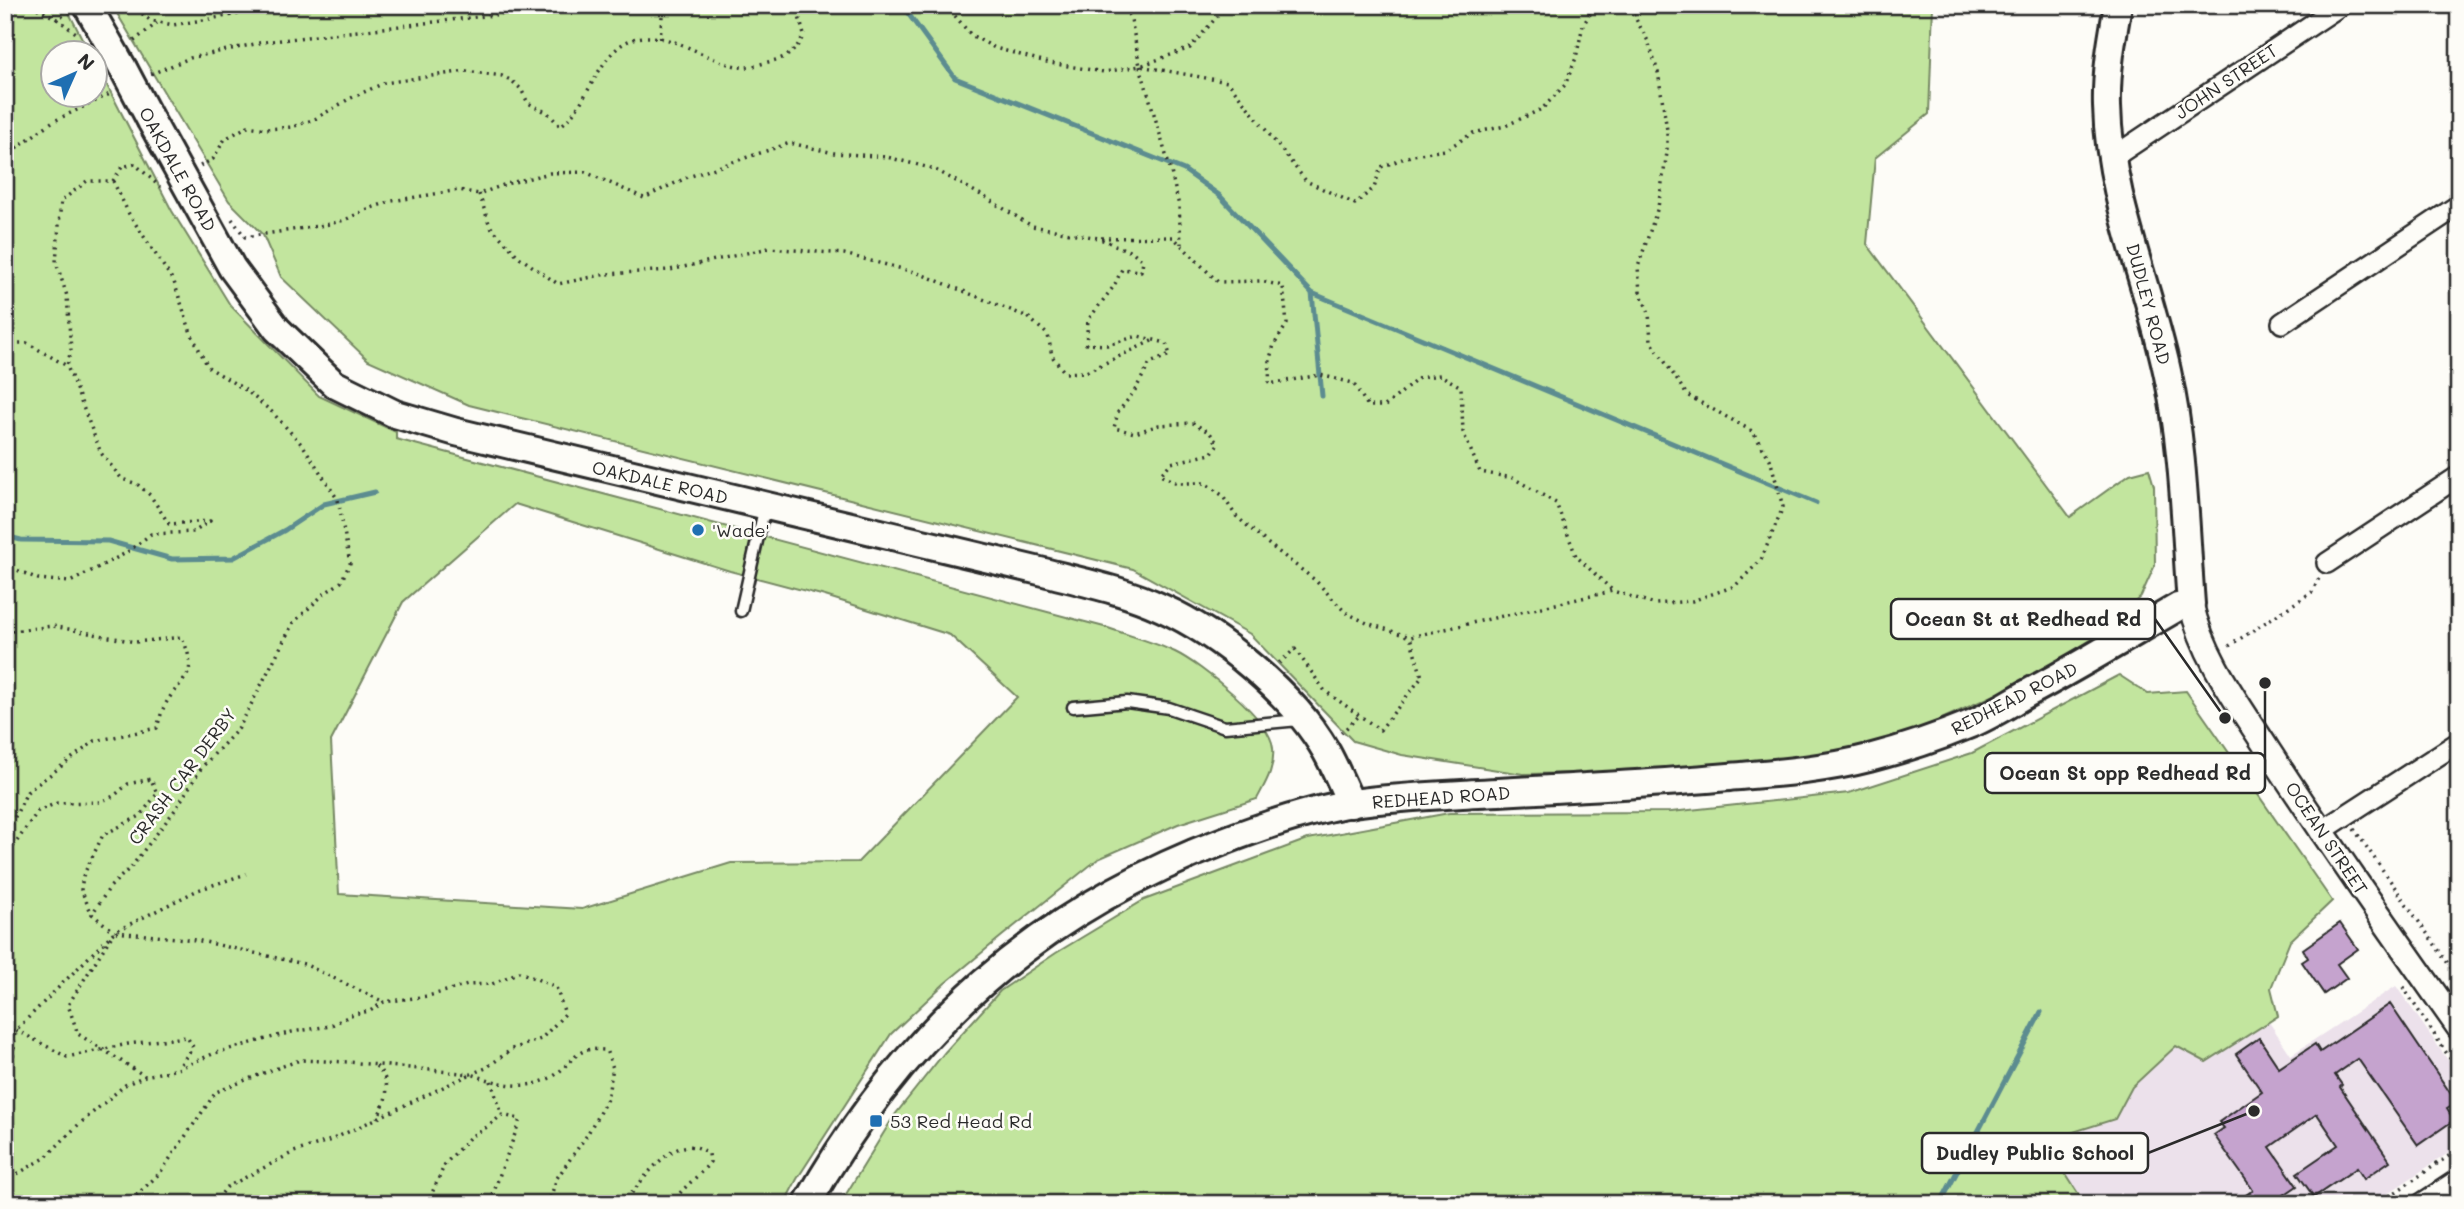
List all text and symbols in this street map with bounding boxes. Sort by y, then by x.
north arrow [38,38,108,108]
street label: JOHN STREET [2170,38,2282,124]
text: N [72,48,100,76]
street label: OAKDALE ROAD [134,103,222,235]
street label: DUDLEY ROAD [2121,241,2177,367]
street label: OAKDALE ROAD [590,455,730,509]
place label: 'Wade' [712,518,770,542]
marker: 'Wade' [690,522,706,538]
callout: Ocean St at Redhead Rd [1891,599,2155,639]
text: Ocean St at Redhead Rd [1905,606,2141,631]
street label: REDHEAD ROAD [1947,656,2081,740]
street label: CRASH CAR DERBY [123,703,241,849]
callout: Ocean St opp Redhead Rd [1985,753,2265,793]
text: Ocean St opp Redhead Rd [1999,760,2251,785]
street label: OCEAN STREET [2280,777,2374,899]
street label: REDHEAD ROAD [1371,780,1511,814]
place label: 53 Red Head Rd [890,1109,1032,1133]
marker: 53 Red Head Rd [868,1113,884,1129]
callout: Dudley Public School [1922,1133,2148,1173]
text: Dudley Public School [1936,1140,2134,1165]

